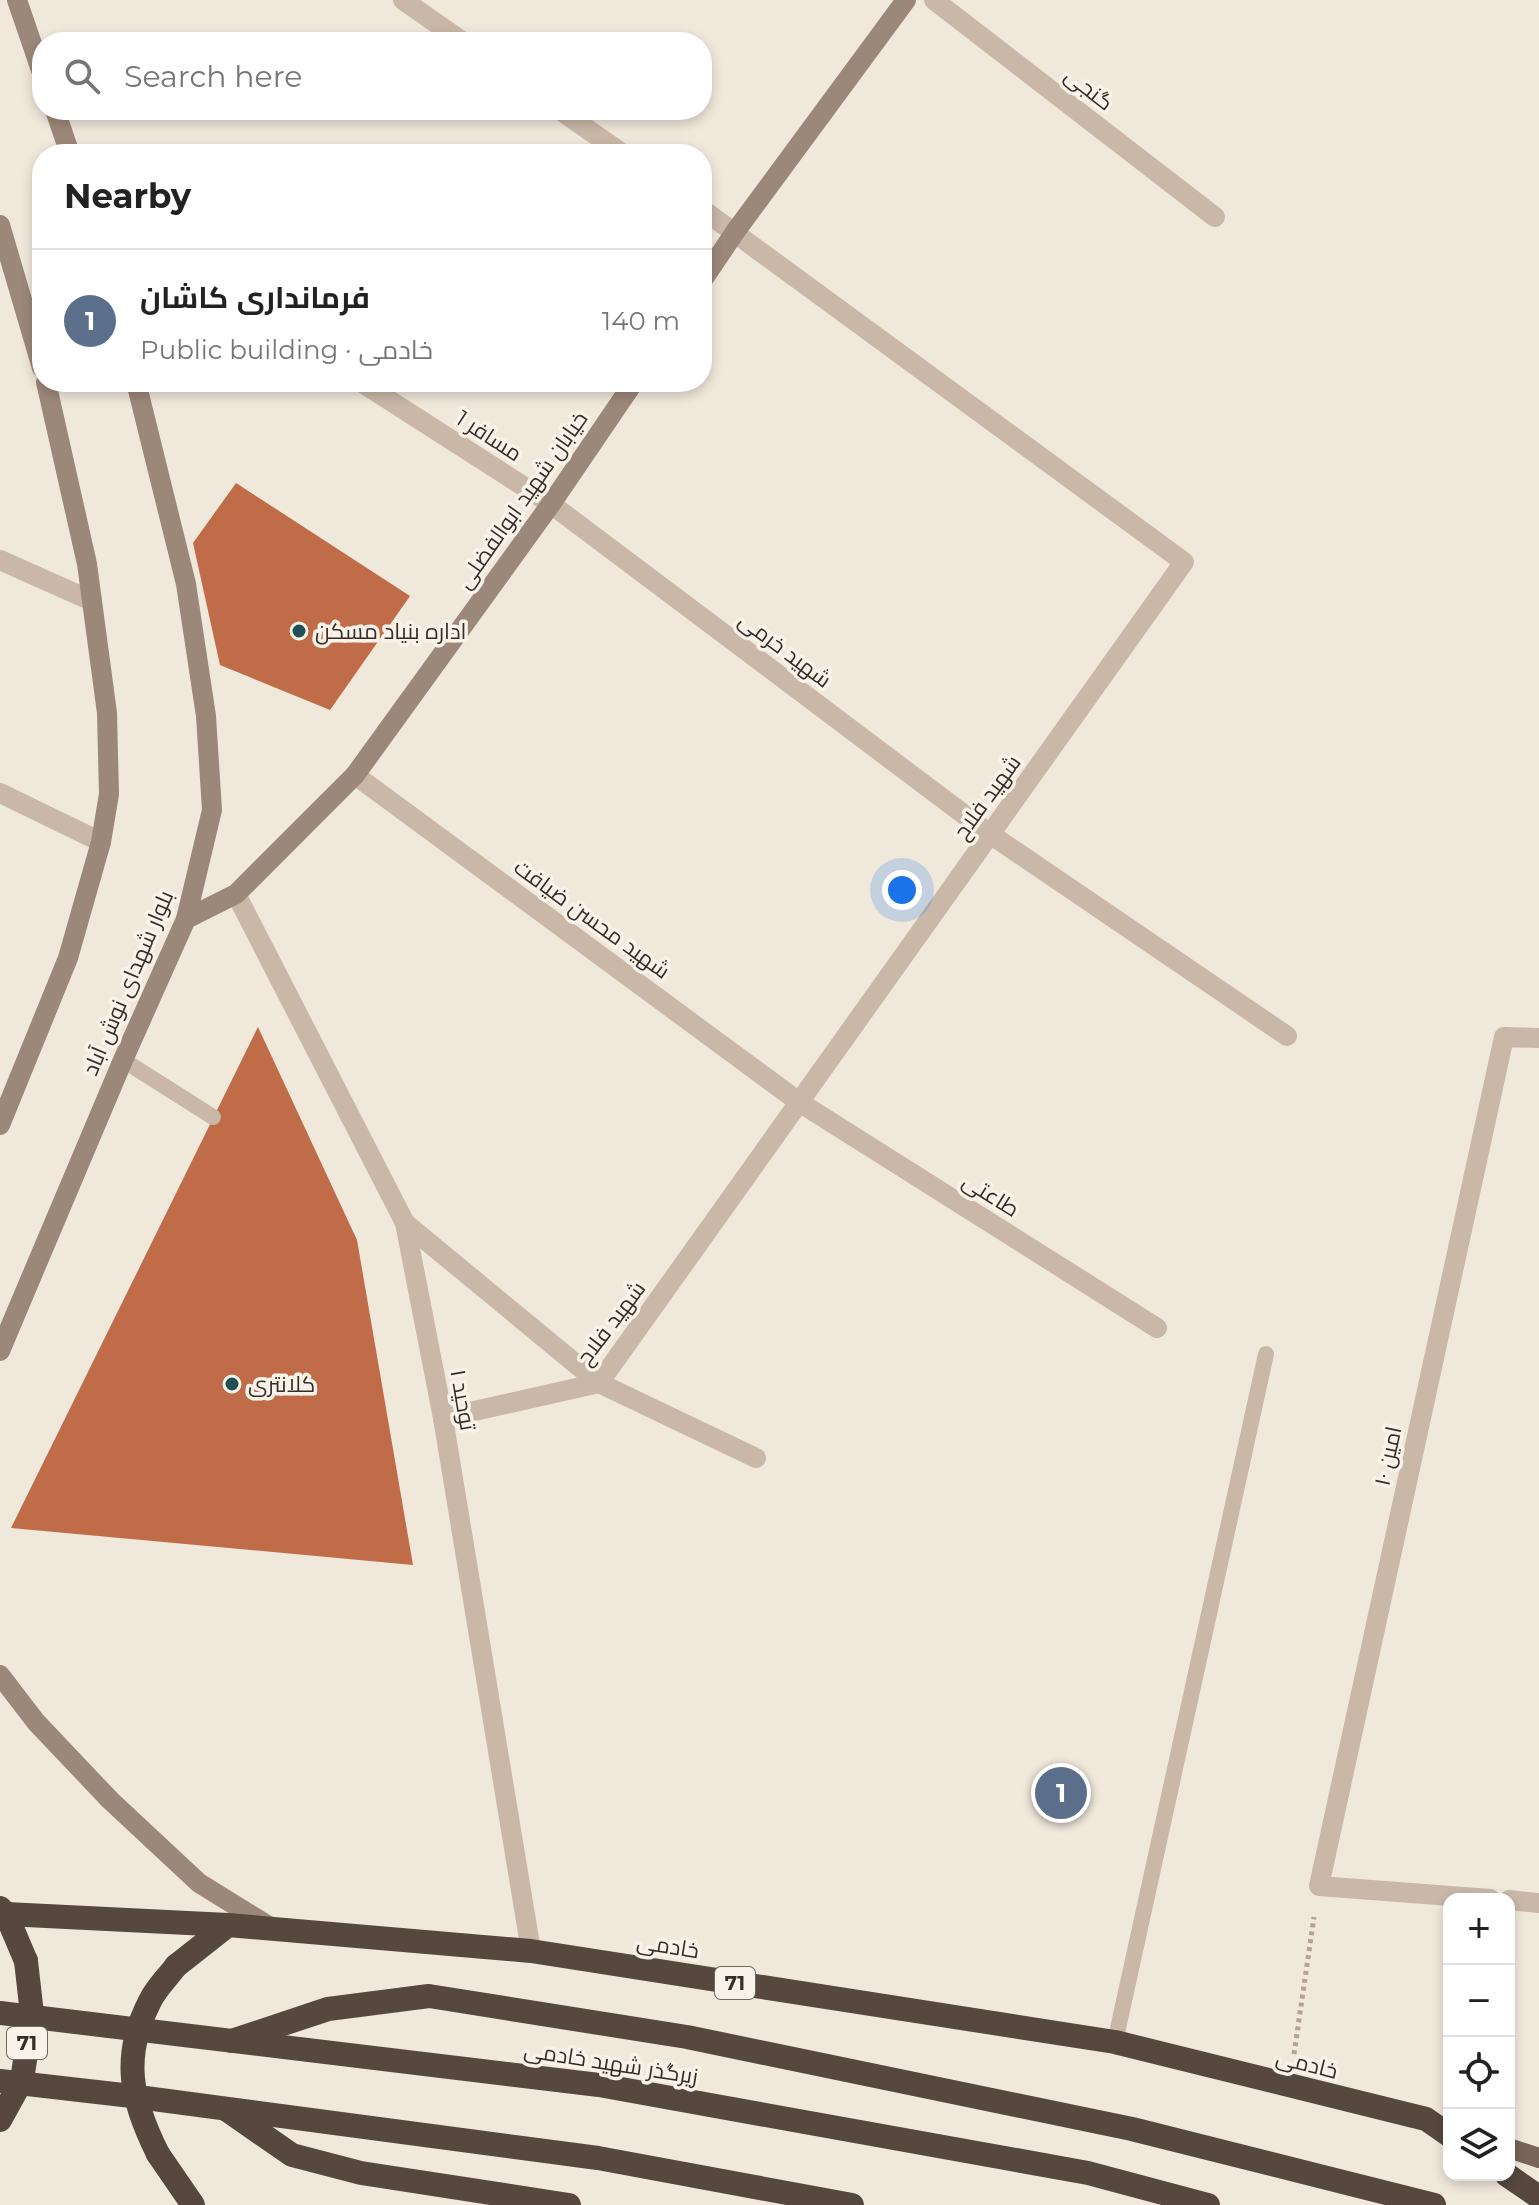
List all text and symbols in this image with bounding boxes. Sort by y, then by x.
search box [32,32,712,120]
icon: search [60,54,104,98]
text: Search here [124,58,302,95]
street label: گنجی [1059,62,1119,116]
text: Nearby [64,175,191,217]
text: فرمانداری کاشان [140,279,370,316]
text: 1 [85,305,95,337]
text: 140 m [602,305,680,337]
text: Public building · خادمی [140,334,433,366]
street label: مسافر 1 [451,405,527,467]
street label: خیابان شهید ابوالفضلی [451,406,593,594]
street label: شهید خرمی [733,606,837,694]
place label: اداره بنیاد مسکن [315,618,466,645]
marker: اداره بنیاد مسکن [290,622,308,640]
street label: شهید فلاح [947,750,1027,845]
street label: شهید محسن ضیافت [509,853,675,985]
your location [882,870,922,910]
street label: بلوار شهدای نوش آباد [77,886,179,1080]
street label: طاعتی [958,1167,1024,1223]
street label: شهید فلاح [571,1276,652,1371]
street label: توحید ۱ [444,1367,482,1433]
place label: کلانتری [248,1371,315,1398]
marker: کلانتری [223,1375,241,1393]
street label: امین ۱۰ [1369,1424,1407,1488]
pin: 1 [1035,1763,1087,1823]
map controls [1443,1893,1515,2181]
button: + [1443,1893,1515,1965]
street label: خادمی [635,1928,701,1964]
button: − [1443,1965,1515,2037]
road number: 71 [715,1967,755,1999]
road number: 71 [7,2027,47,2059]
street label: زیرگذر شهید خادمی [522,2036,700,2090]
button: locate [1443,2037,1515,2109]
street label: خادمی [1273,2043,1341,2085]
button: layers [1443,2109,1515,2181]

